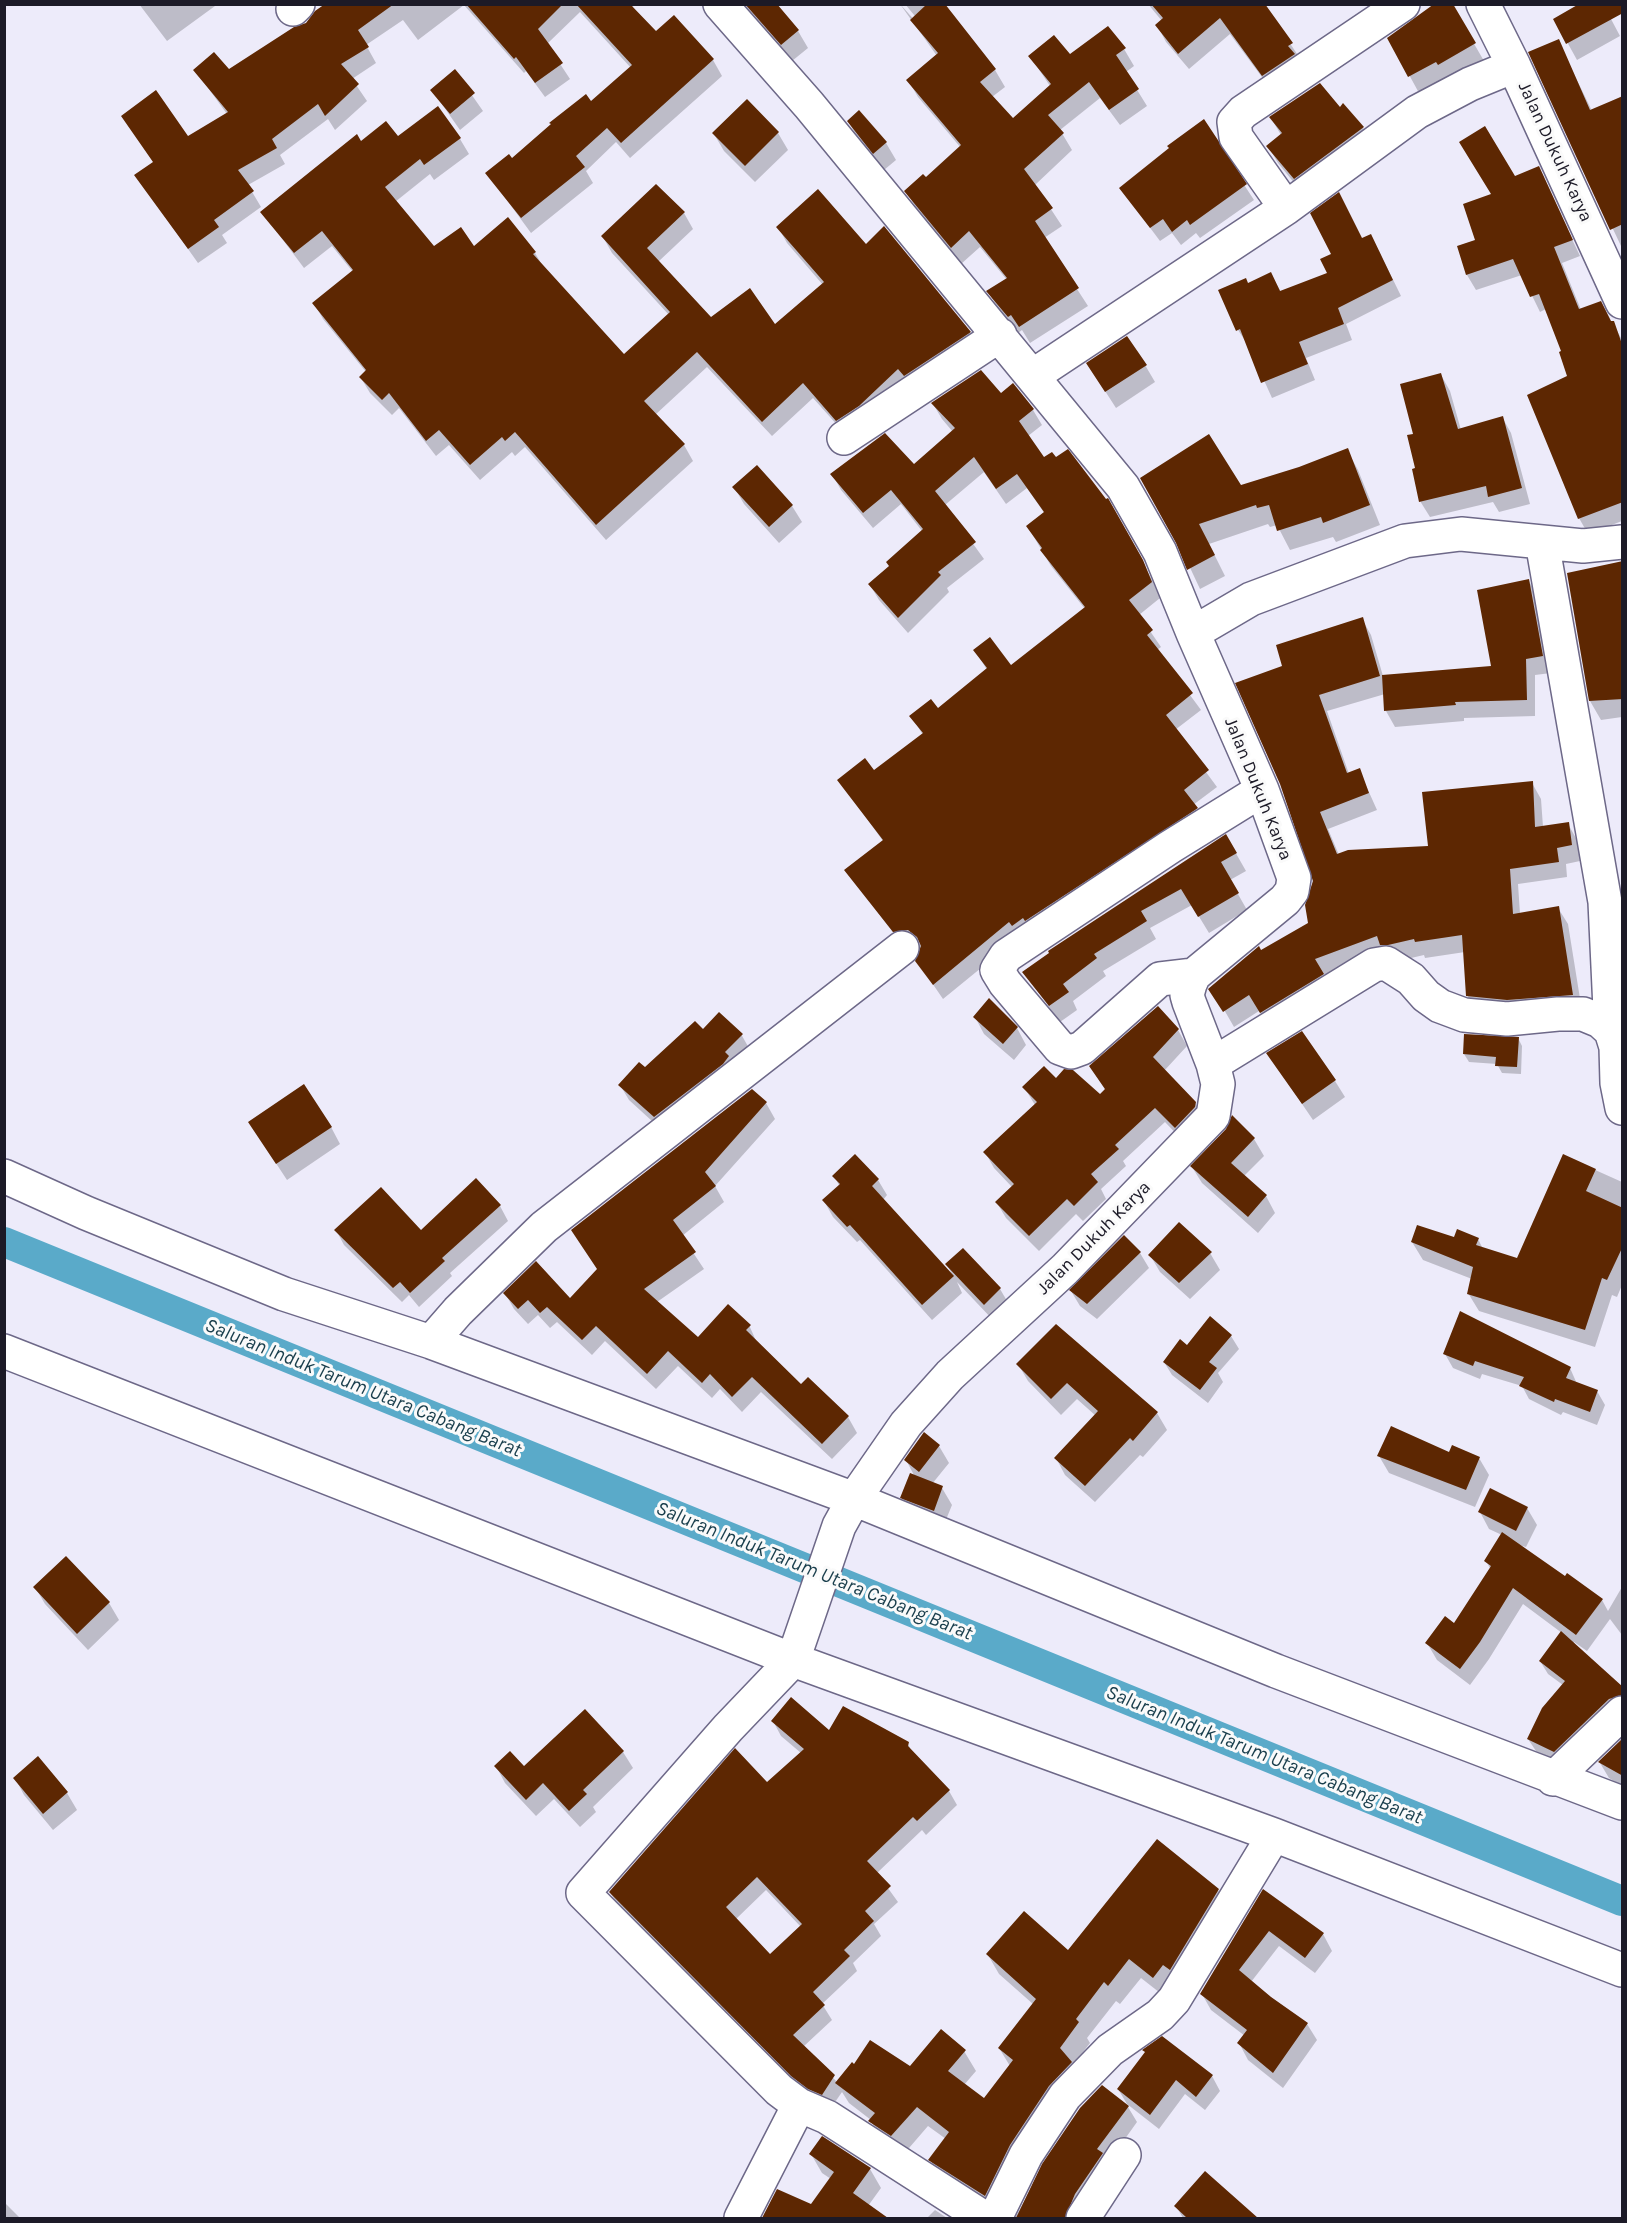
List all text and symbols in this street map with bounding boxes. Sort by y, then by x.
street label: Jalan Dukuh Karya [1513,79,1597,225]
street label: Jalan Dukuh Karya [1220,715,1296,863]
street label: Jalan Dukuh Karya [1033,1177,1155,1299]
water label: Saluran Induk Tarum Utara Cabang Barat [201,1313,525,1463]
water label: Saluran Induk Tarum Utara Cabang Barat [652,1496,976,1646]
water label: Saluran Induk Tarum Utara Cabang Barat [1102,1680,1426,1830]

